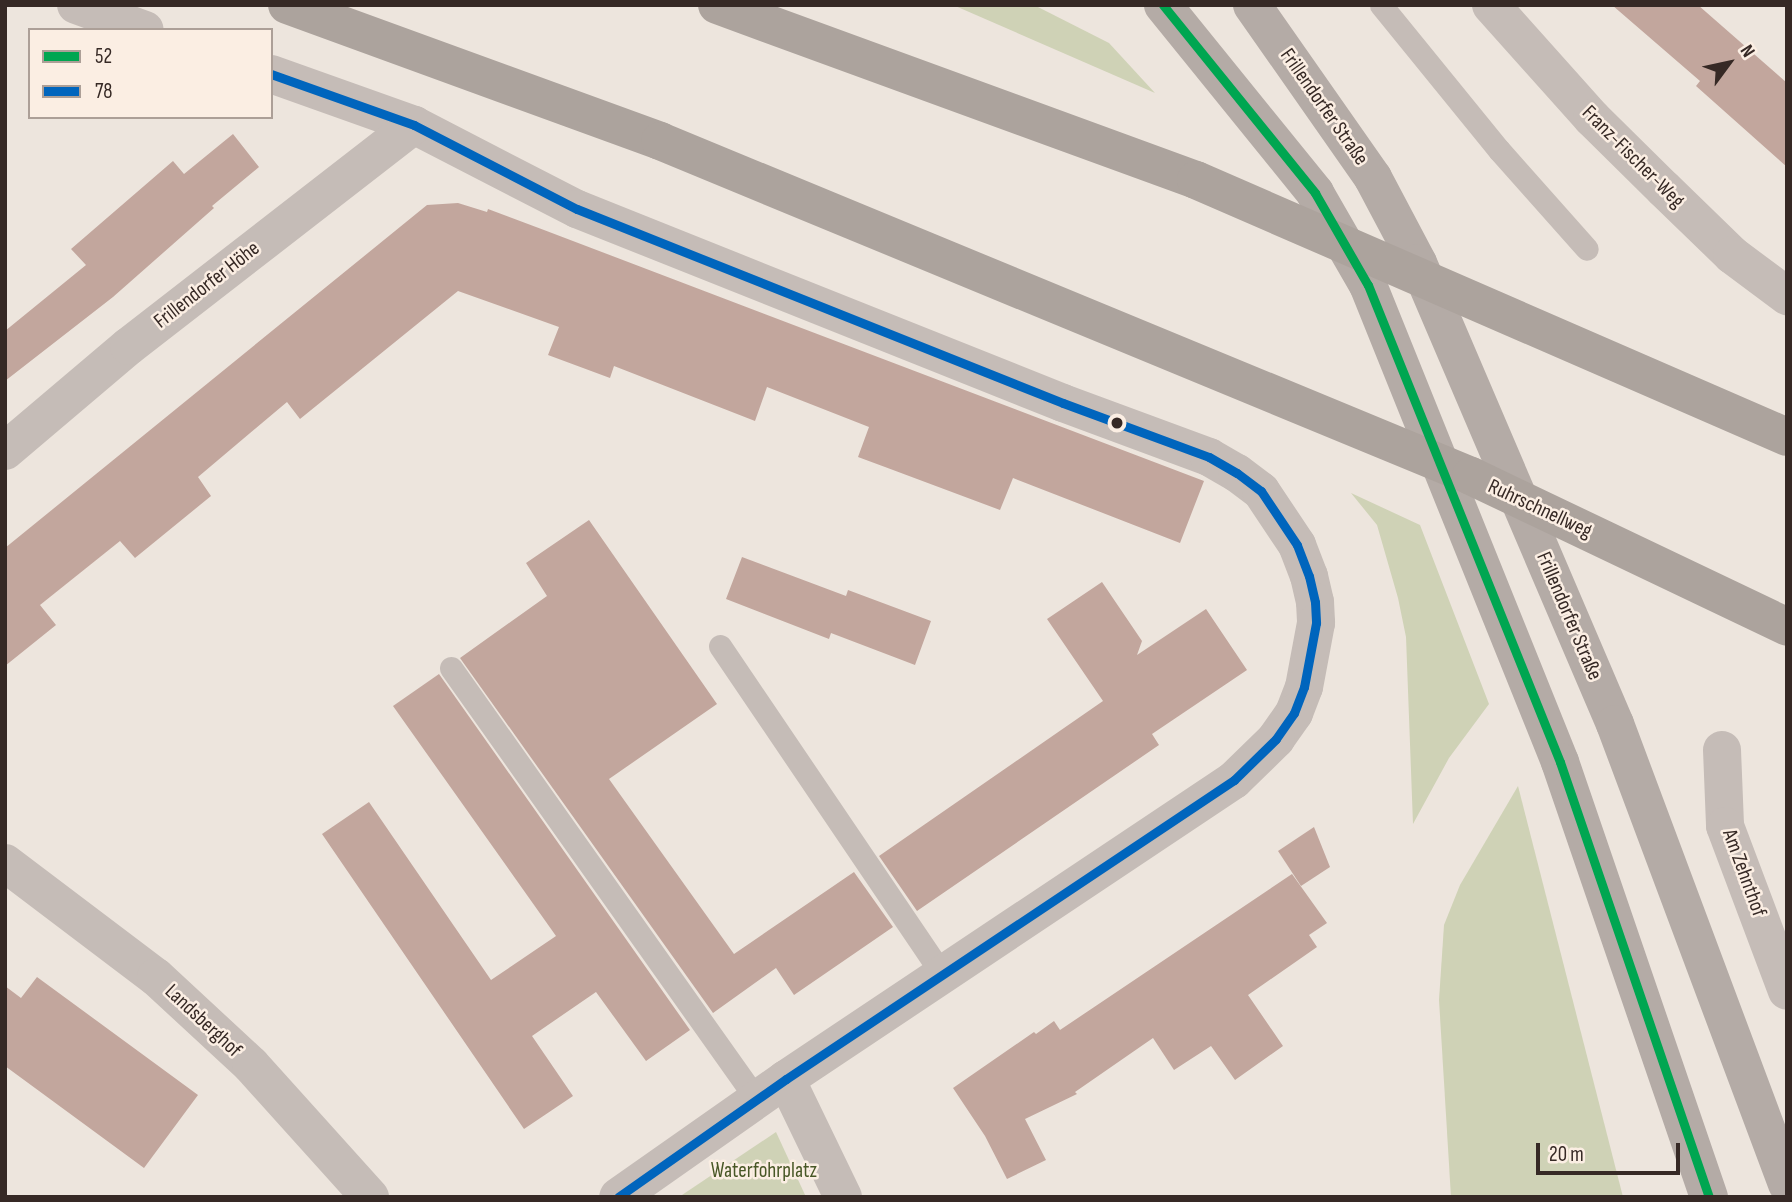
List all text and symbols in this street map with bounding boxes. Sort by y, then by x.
legend [28,28,273,119]
north arrow [1694,28,1764,98]
text: N [1735,41,1759,62]
text: 52 [95,44,112,69]
street label: Frillendorfer Straße [1274,44,1374,170]
text: 78 [95,79,113,104]
street label: Franz-Fischer-Weg [1576,100,1690,214]
street label: Frillendorfer Höhe [149,236,265,334]
unlabelled marker [1110,416,1124,430]
street label: Ruhrschnellweg [1484,474,1596,544]
street label: Frillendorfer Straße [1531,548,1607,684]
street label: Am Zehnthof [1717,826,1771,920]
street label: Landsberghof [159,979,247,1063]
scale bar [1540,1128,1684,1172]
text: 20 m [1549,1142,1584,1167]
park label: Waterfohrplatz [711,1158,817,1184]

